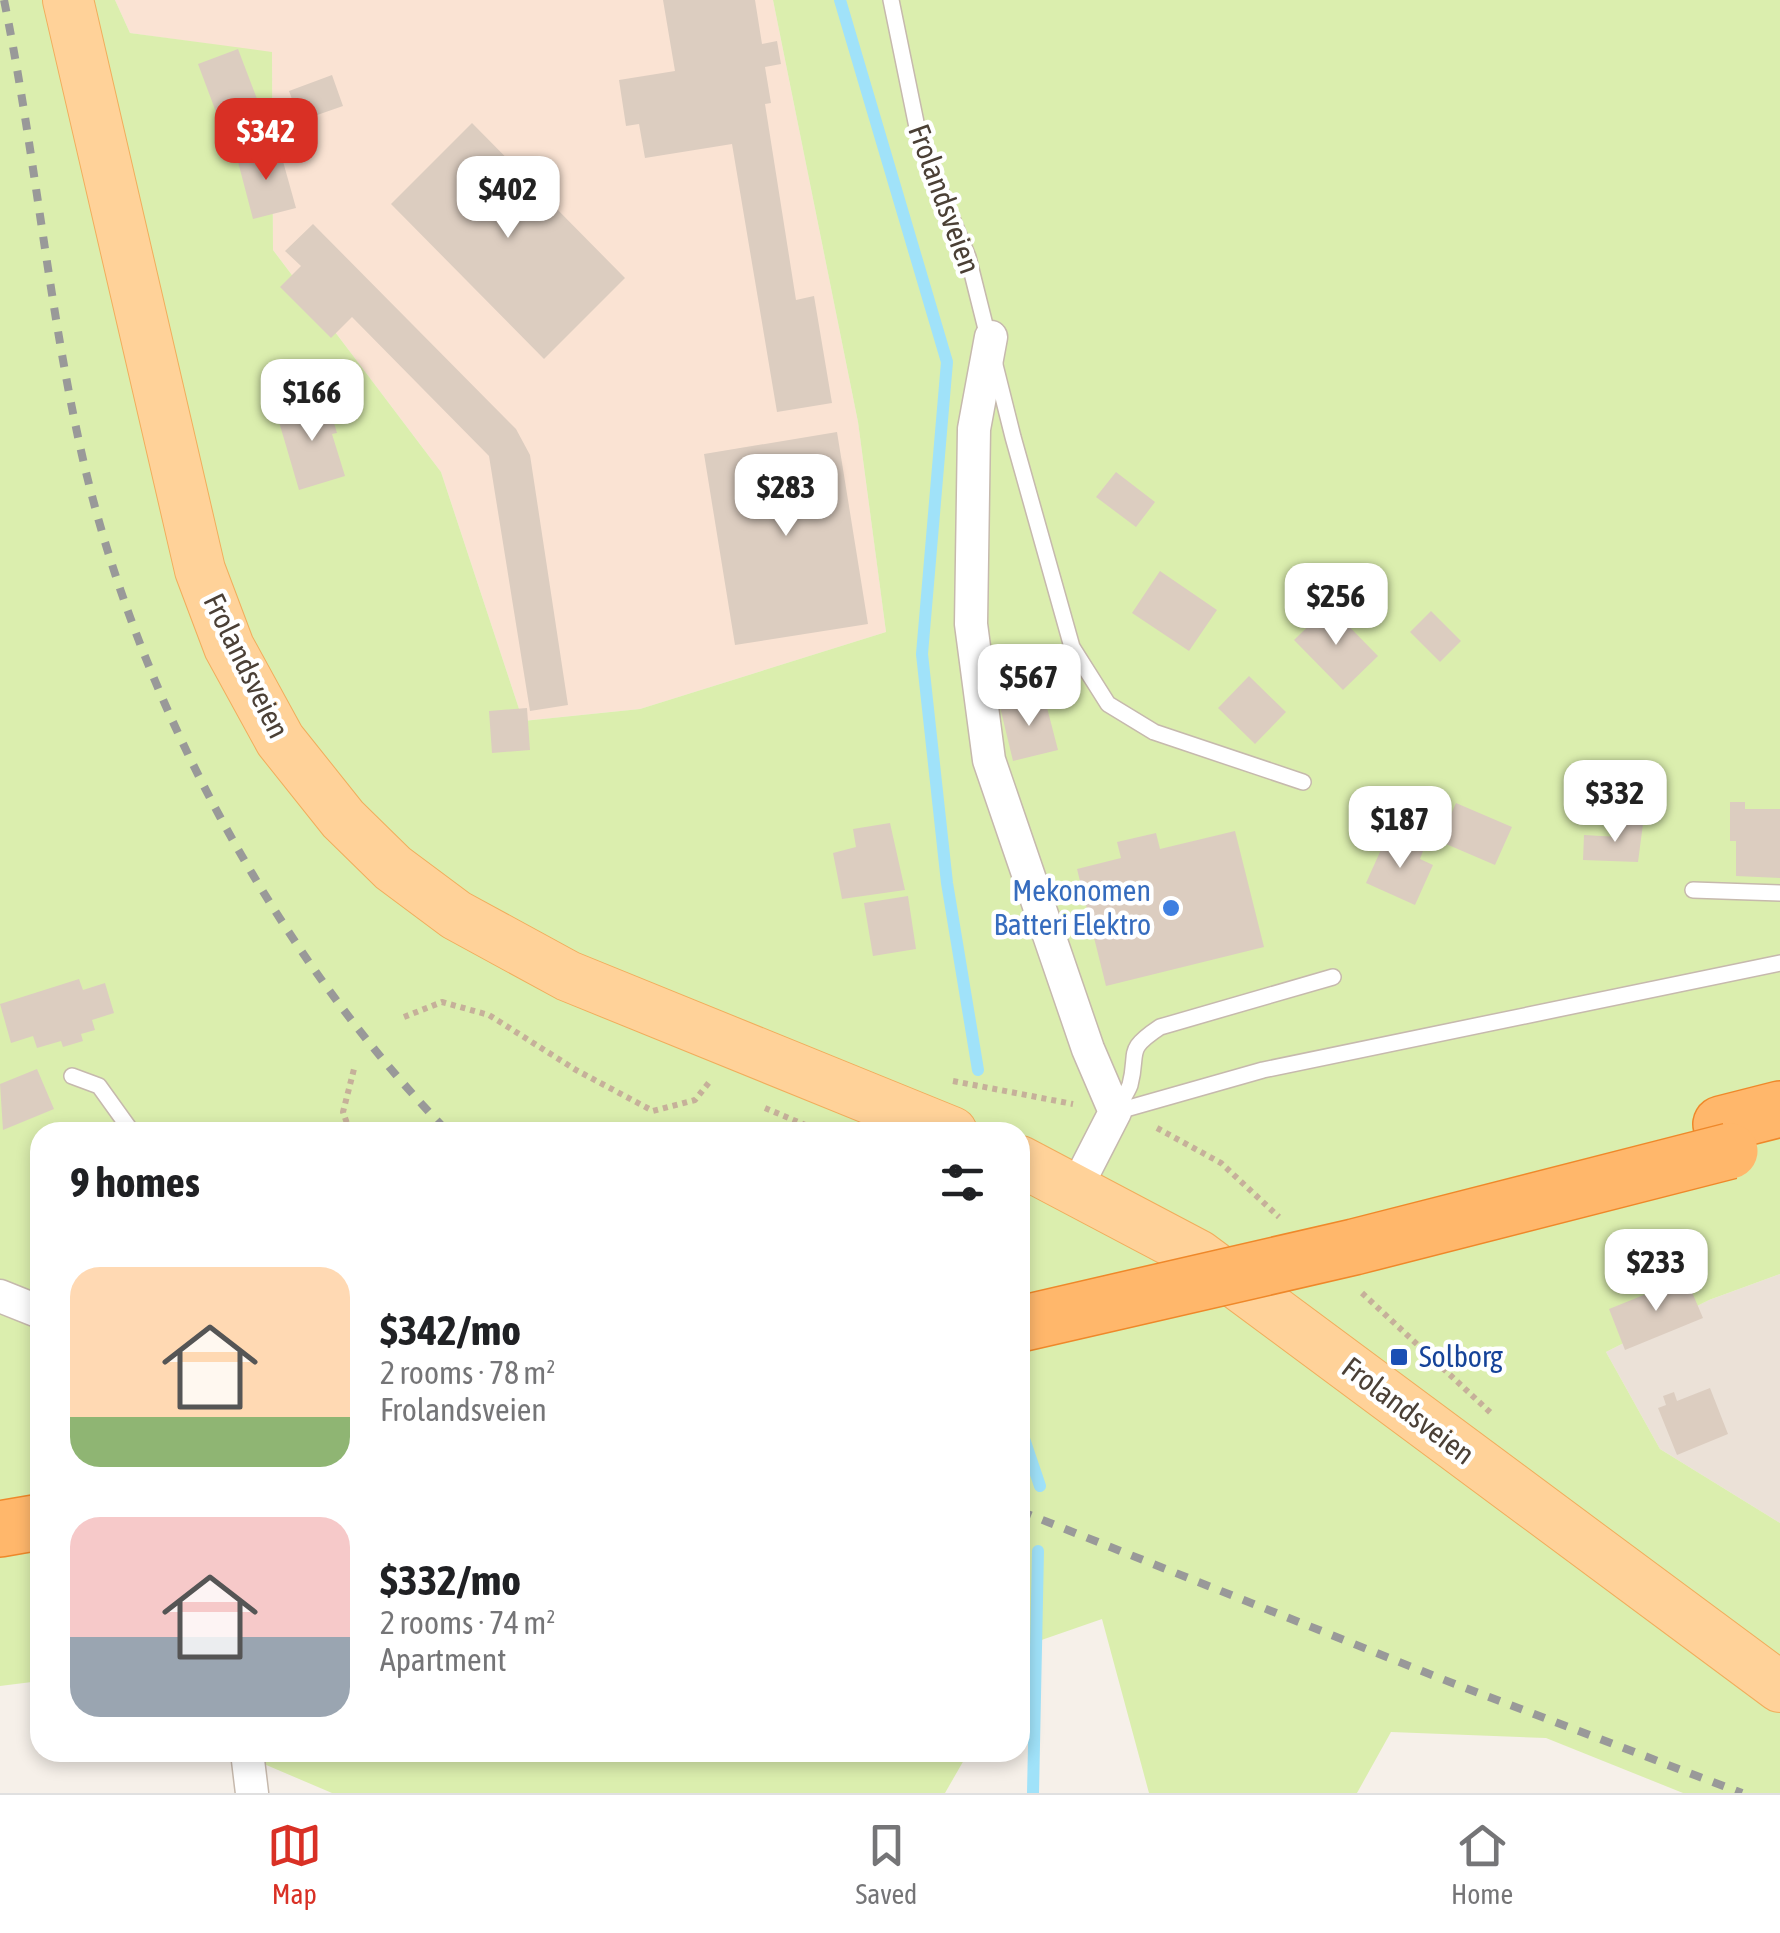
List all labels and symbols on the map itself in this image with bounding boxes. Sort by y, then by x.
pin: $342 [207,98,325,183]
street label: Frolandsveien [902,119,988,278]
pin: $402 [449,156,567,241]
pin: $166 [253,359,371,444]
pin: $283 [727,454,845,539]
pin: $256 [1277,563,1395,648]
street label: Frolandsveien [197,588,296,743]
pin: $567 [970,644,1088,729]
pin: $332 [1556,760,1674,845]
pin: $187 [1341,786,1459,871]
place label: Mekonomen Batteri Elektro [994,873,1151,941]
marker: Mekonomen Batteri Elektro [1160,897,1182,919]
pin: $233 [1597,1229,1715,1314]
place label: Solborg [1419,1339,1503,1373]
marker: Solborg [1388,1346,1410,1368]
street label: Frolandsveien [1336,1350,1481,1471]

